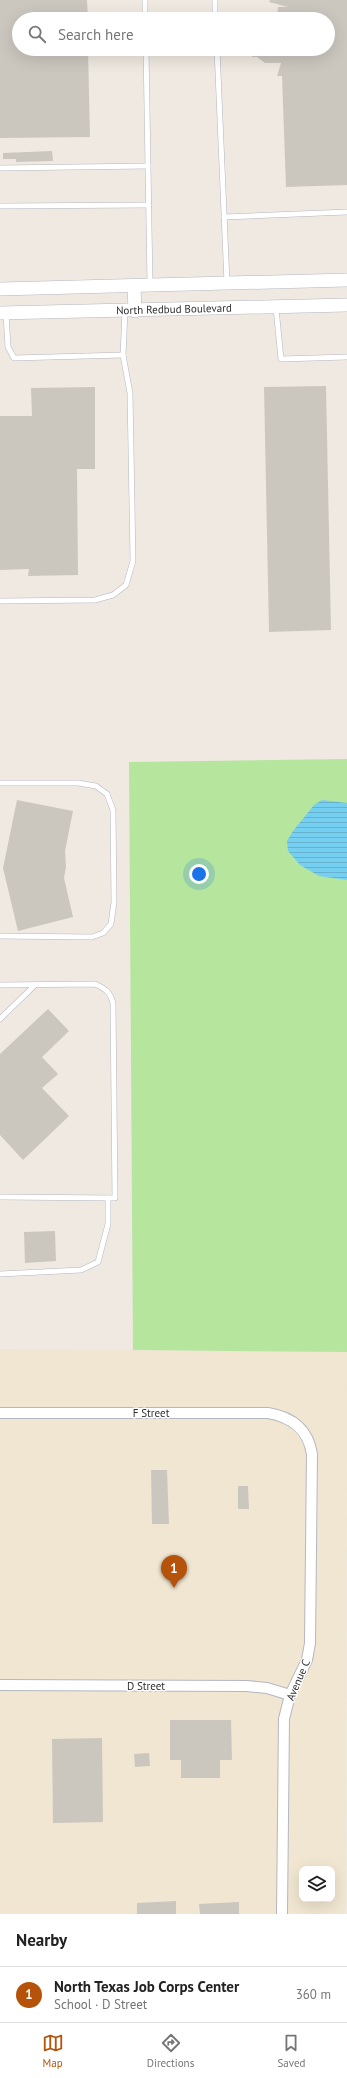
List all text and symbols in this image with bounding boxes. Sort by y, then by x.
search box [12,12,335,56]
icon: search [26,23,48,45]
text: Search here [58,25,134,44]
street label: North Redbud Boulevard [116,301,232,317]
your location [189,864,209,884]
street label: F Street [133,1406,170,1420]
pin: 1 [161,1555,187,1588]
street label: Avenue C [283,1657,313,1703]
street label: D Street [127,1679,165,1693]
map controls [299,1866,335,1902]
button: layers [299,1866,335,1902]
text: Nearby [16,1929,67,1951]
text: North Texas Job Corps Center [54,1977,239,1996]
text: 1 [25,1986,33,2003]
text: 360 m [296,1986,331,2003]
text: School · D Street [54,1996,147,2013]
tab: Map [42,2032,64,2070]
tab: Directions [147,2032,194,2070]
tab: Saved [277,2032,305,2070]

